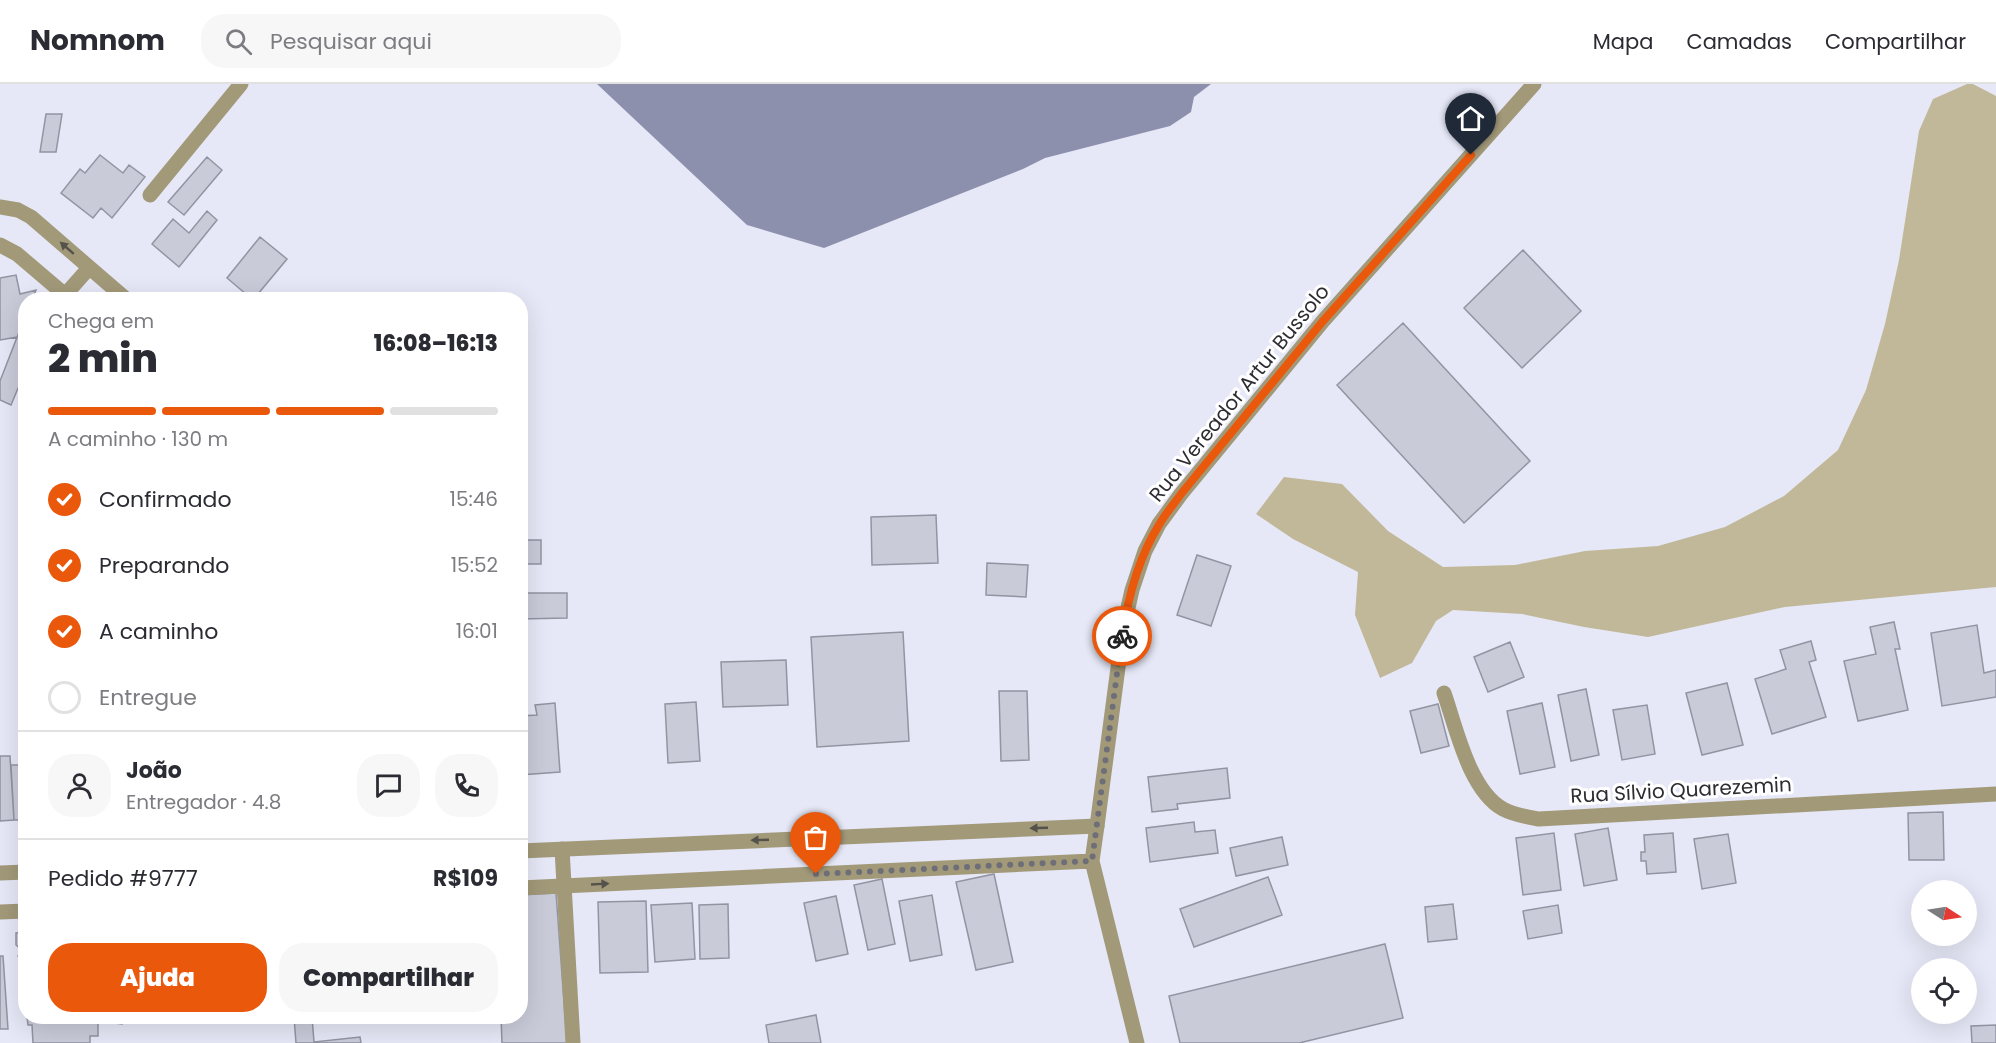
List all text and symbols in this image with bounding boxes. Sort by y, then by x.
search box [201,14,621,68]
text: Nomnom [30,21,165,60]
icon: search [222,25,255,58]
text: Pesquisar aqui [270,26,432,57]
text: Mapa [1593,27,1653,56]
text: Camadas [1686,27,1792,56]
text: Compartilhar [1825,27,1966,56]
pin [1445,93,1496,155]
icon: home [1454,102,1487,135]
one-way arrow [60,242,75,255]
street label: Rua Vereador Artur Bussolo [1142,278,1336,508]
text: Chega em [48,307,154,335]
text: 16:08–16:13 [374,328,498,359]
text: 2 min [48,331,158,386]
text: A caminho · 130 m [48,425,228,453]
icon: check [48,483,81,516]
text: Confirmado [99,484,232,515]
text: 15:46 [450,485,498,513]
icon: check [48,549,81,582]
text: Preparando [99,550,229,581]
text: 15:52 [451,551,498,579]
courier [1092,606,1152,666]
icon: check [48,615,81,648]
text: A caminho [99,616,218,647]
text: 16:01 [456,617,498,645]
icon: bike [1106,620,1139,653]
text: Entregue [99,682,197,713]
button: person [48,754,111,817]
button: chat [357,754,420,817]
button: phone [435,754,498,817]
text: João [126,755,182,786]
street label: Rua Sílvio Quarezemin [1570,770,1792,810]
text: Entregador · 4.8 [126,788,281,816]
pin [790,812,841,874]
icon: bag [799,821,832,854]
one-way arrow [1029,824,1048,833]
one-way arrow [750,836,769,845]
text: Pedido #9777 [48,863,198,894]
text: R$109 [433,863,498,894]
one-way arrow [590,879,609,888]
north arrow [1911,880,1977,946]
map controls [1911,880,1977,1024]
button: Ajuda [48,943,267,1012]
button: Compartilhar [279,943,498,1012]
button: locate [1911,958,1977,1024]

